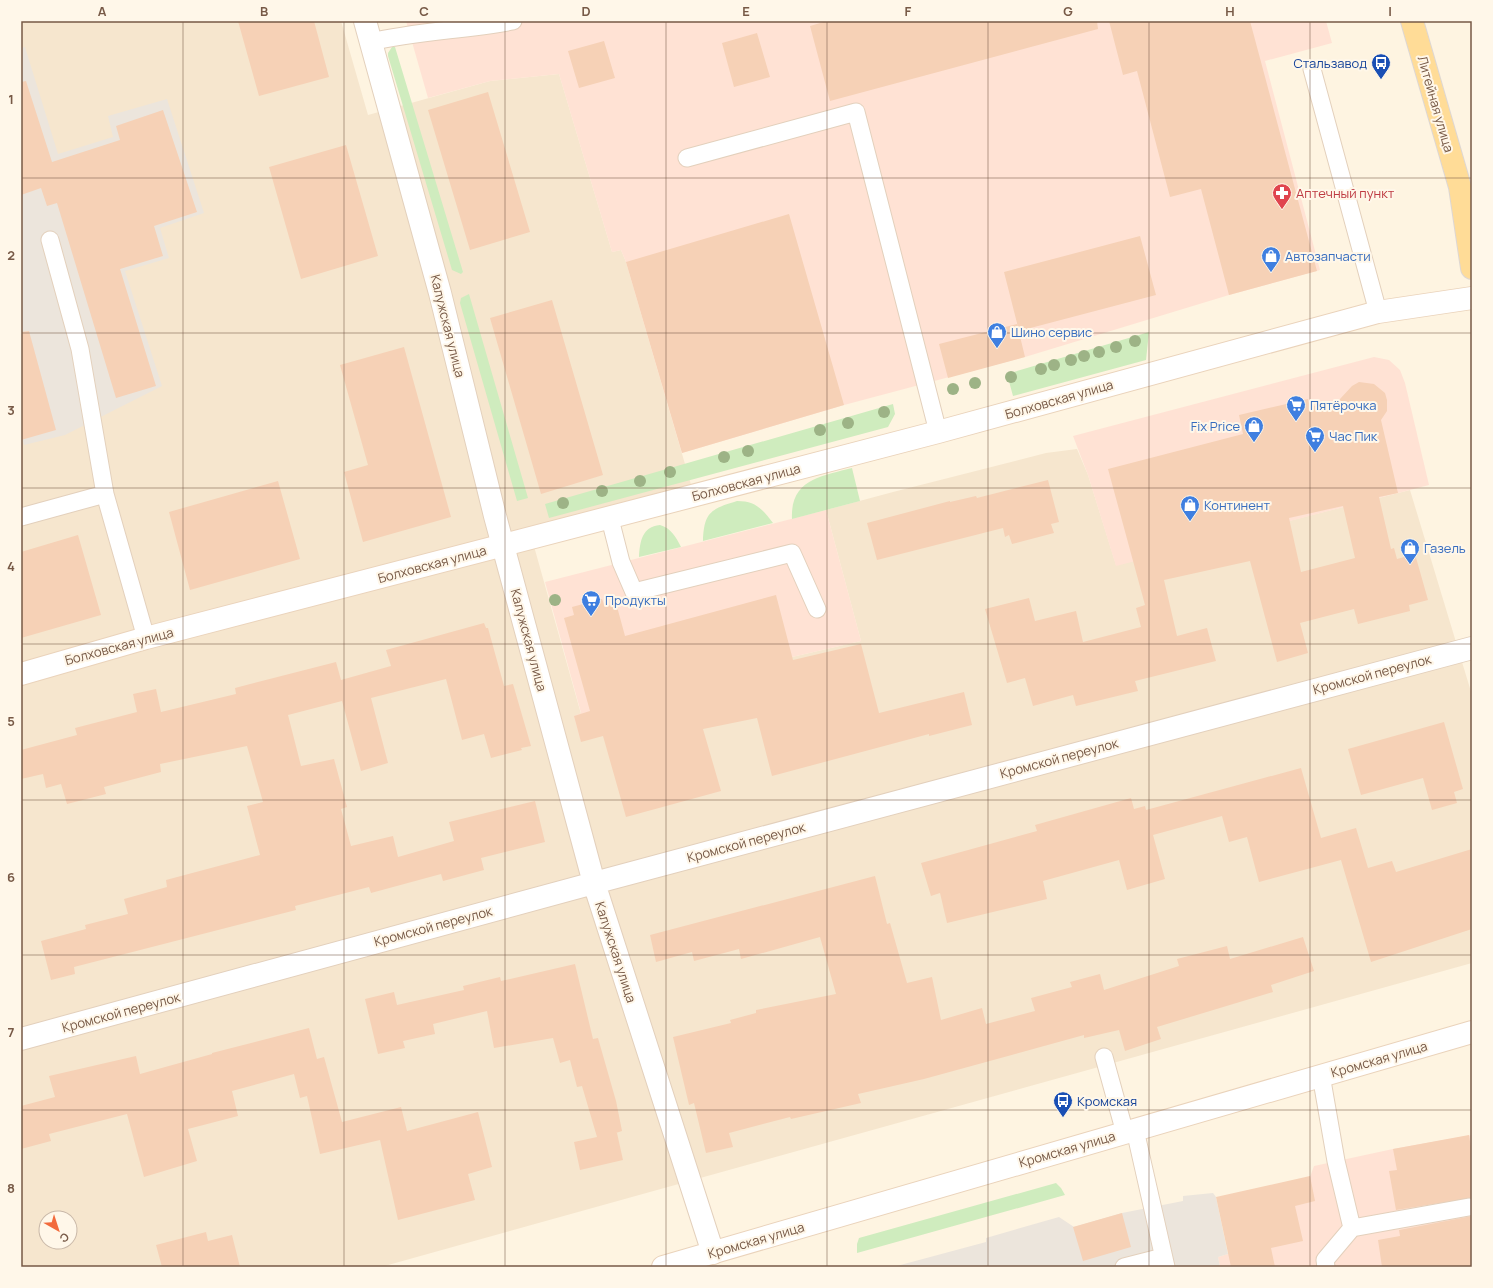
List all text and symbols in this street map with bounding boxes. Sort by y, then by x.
text: A [98,2,107,20]
text: B [260,2,268,20]
text: C [419,2,429,20]
text: D [581,2,591,20]
text: E [742,2,750,20]
text: F [905,2,912,20]
text: G [1063,2,1073,20]
text: H [1225,2,1235,20]
text: I [1388,2,1392,20]
bus stop icon: Стальзавод [1370,52,1392,80]
place label: Стальзавод [1293,54,1367,72]
street label: Литейная улица [1414,54,1458,154]
text: 1 [8,90,14,108]
pharmacy icon: Аптечный пункт [1271,182,1293,210]
place label: Аптечный пункт [1296,184,1395,202]
shop icon: Автозапчасти [1260,245,1282,273]
text: 2 [7,246,15,264]
place label: Автозапчасти [1285,247,1371,265]
street label: Калужская улица [427,273,469,379]
shop icon: Шино сервис [986,321,1008,349]
place label: Шино сервис [1011,323,1092,341]
street label: Болховская улица [1003,375,1115,423]
supermarket icon: Пятёрочка [1285,394,1307,422]
place label: Пятёрочка [1310,396,1376,414]
text: 3 [7,401,15,419]
shop icon: Fix Price [1243,415,1265,443]
place label: Fix Price [1191,417,1240,435]
supermarket icon: Час Пик [1304,425,1326,453]
place label: Час Пик [1329,427,1378,445]
street label: Болховская улица [690,459,802,505]
shop icon: Континент [1179,494,1201,522]
place label: Континент [1204,496,1271,514]
shop icon: Газель [1399,537,1421,565]
place label: Газель [1424,539,1466,557]
street label: Болховская улица [376,541,488,587]
text: 4 [7,557,15,575]
street label: Калужская улица [507,587,551,693]
supermarket icon: Продукты [580,589,602,617]
place label: Продукты [605,591,666,609]
street label: Болховская улица [63,623,175,669]
street label: Кромской переулок [1311,649,1434,698]
text: 5 [7,712,15,730]
street label: Кромской переулок [998,733,1121,782]
street label: Кромской переулок [685,817,808,866]
text: 6 [7,868,15,886]
street label: Калужская улица [591,899,641,1005]
street label: Кромской переулок [372,901,495,950]
street label: Кромской переулок [60,987,183,1036]
text: 7 [8,1023,15,1041]
street label: Кромская улица [1329,1037,1429,1081]
bus stop icon: Кромская [1052,1090,1074,1118]
place label: Кромская [1077,1092,1137,1110]
street label: Кромская улица [1017,1127,1117,1171]
text: 8 [7,1179,15,1197]
north arrow [38,1210,78,1250]
street label: Кромская улица [706,1218,806,1262]
text: С [57,1230,72,1247]

